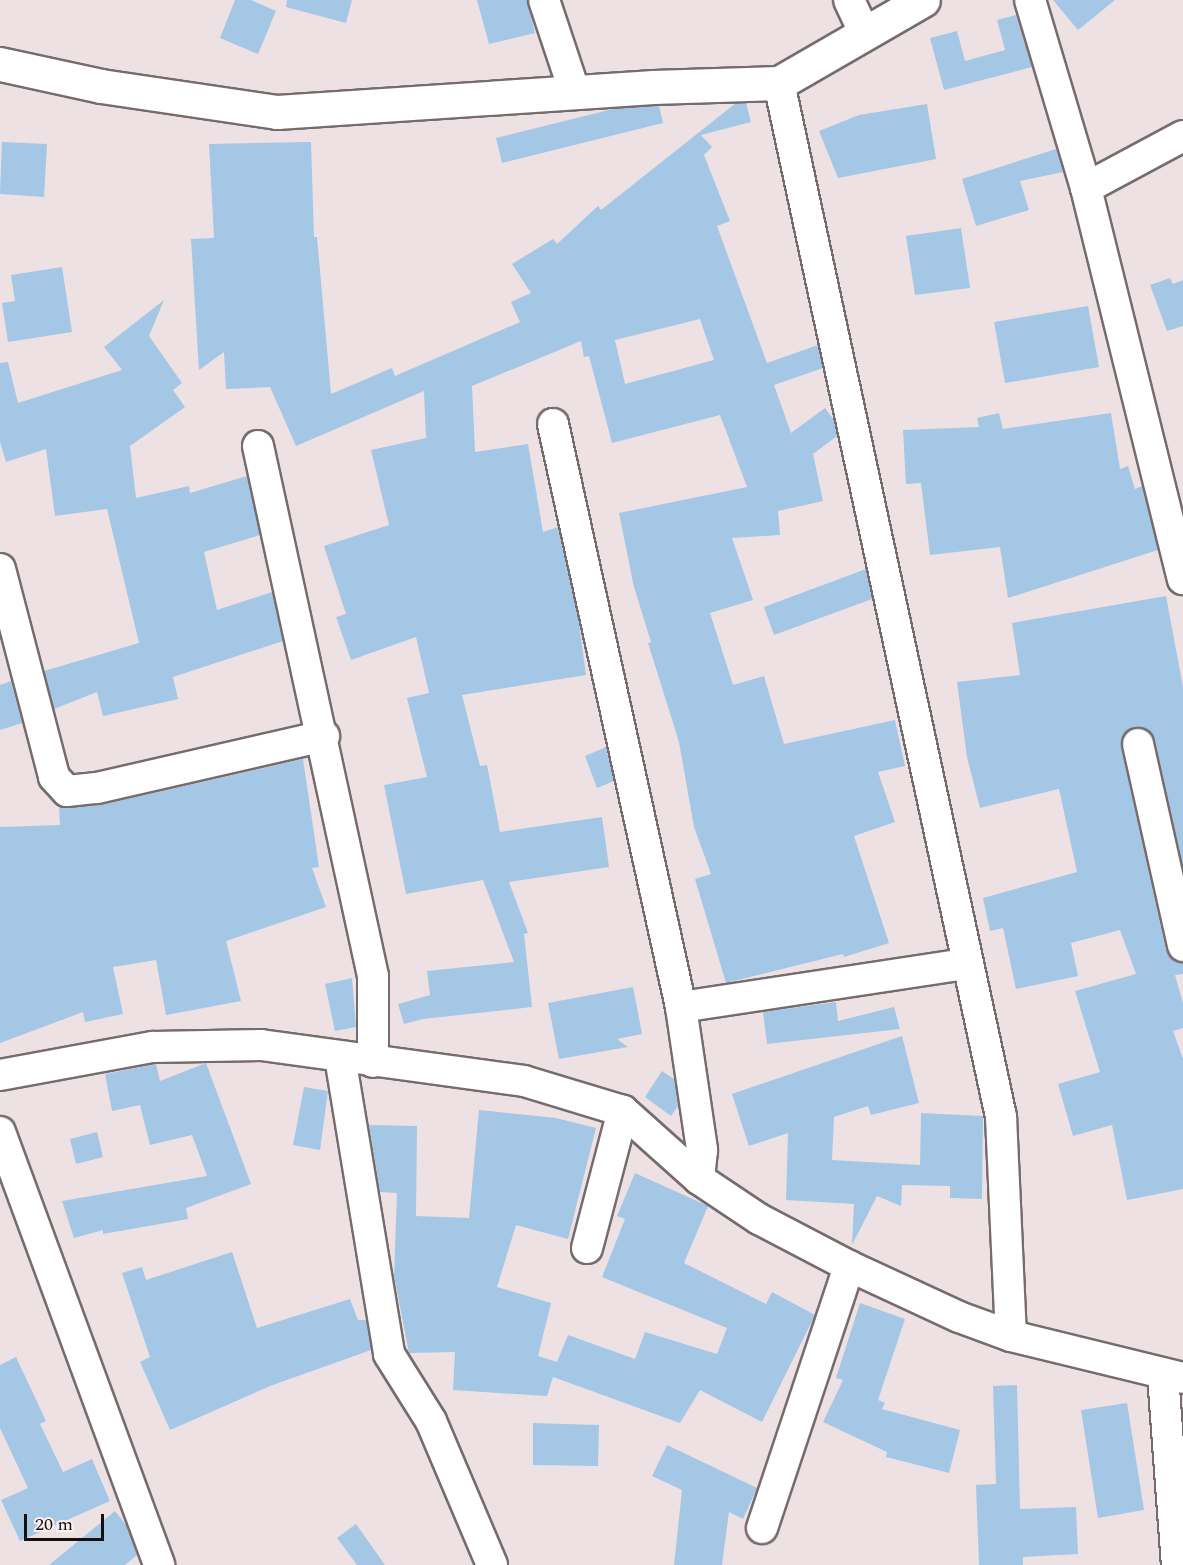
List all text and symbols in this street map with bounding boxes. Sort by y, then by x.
scale bar [27,1502,106,1540]
text: 20 m [35,1511,73,1538]

